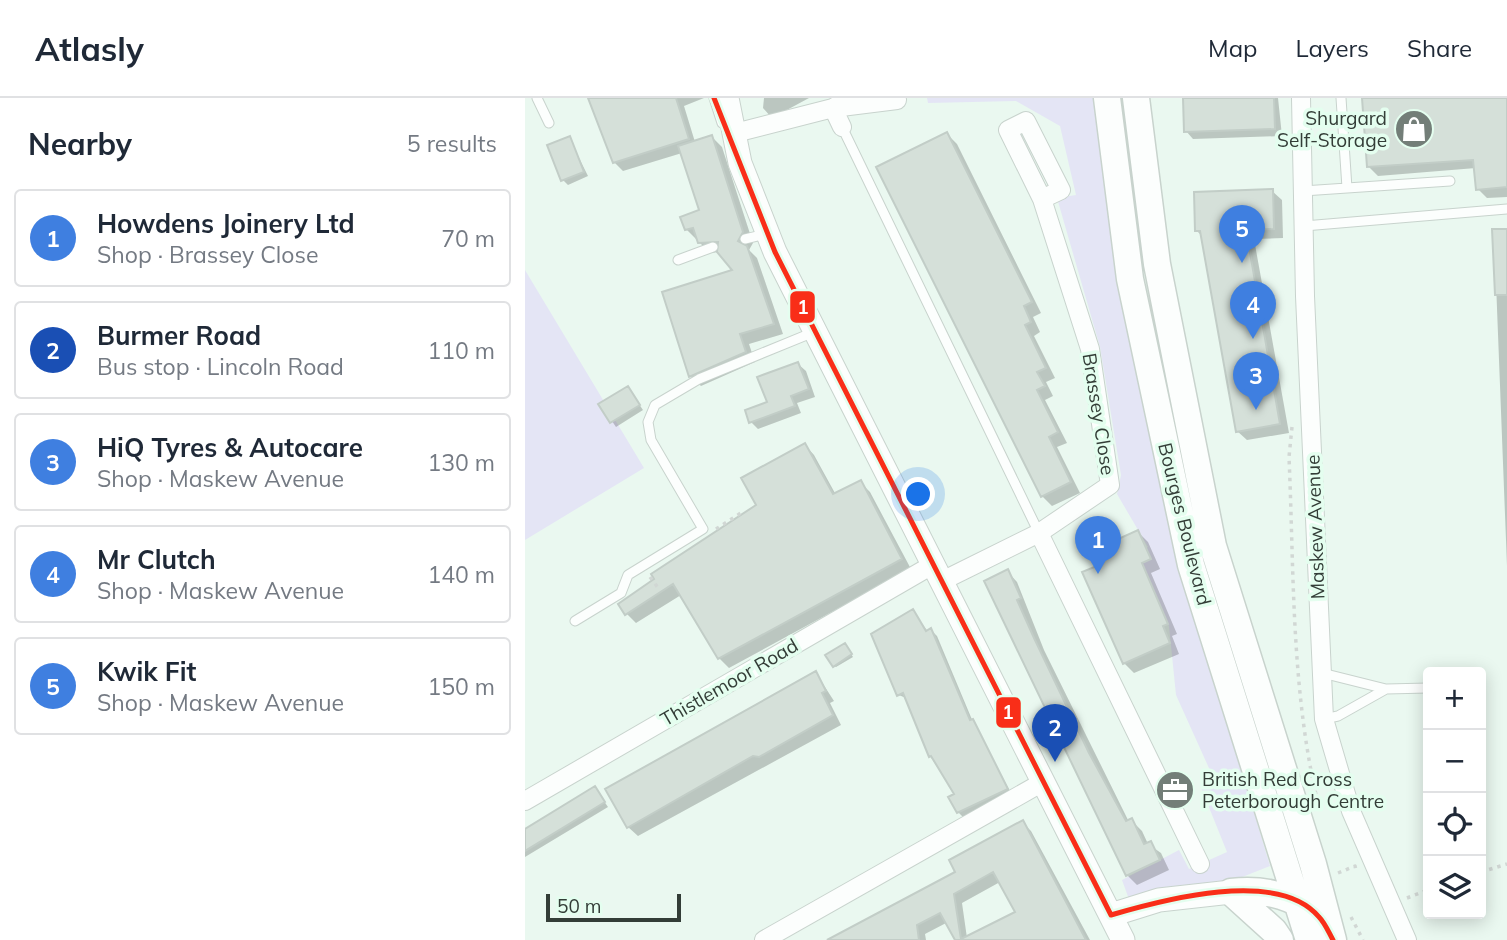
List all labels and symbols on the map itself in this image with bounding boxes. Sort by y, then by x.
place label: Shurgard Self-Storage [1277,106,1387,152]
shop icon: Shurgard Self-Storage [1393,108,1435,150]
pin: 5 [1219,205,1265,263]
pin: 4 [1230,281,1276,339]
line badge: 1 [789,290,816,324]
text: 1 [797,295,809,319]
street label: Brassey Close [1077,351,1121,477]
pin: 3 [1233,352,1279,410]
street label: Bourges Boulevard [1153,440,1217,608]
street label: Maskew Avenue [1300,454,1330,600]
your location [901,477,935,511]
pin: 1 [1075,516,1121,574]
street label: Thistlemoor Road [656,633,802,731]
line badge: 1 [995,696,1022,729]
text: 1 [1002,700,1014,724]
pin: 2 [1032,704,1078,762]
place label: British Red Cross Peterborough Centre [1202,767,1384,813]
office icon: British Red Cross Peterborough Centre [1154,769,1196,811]
scale bar [546,891,681,923]

